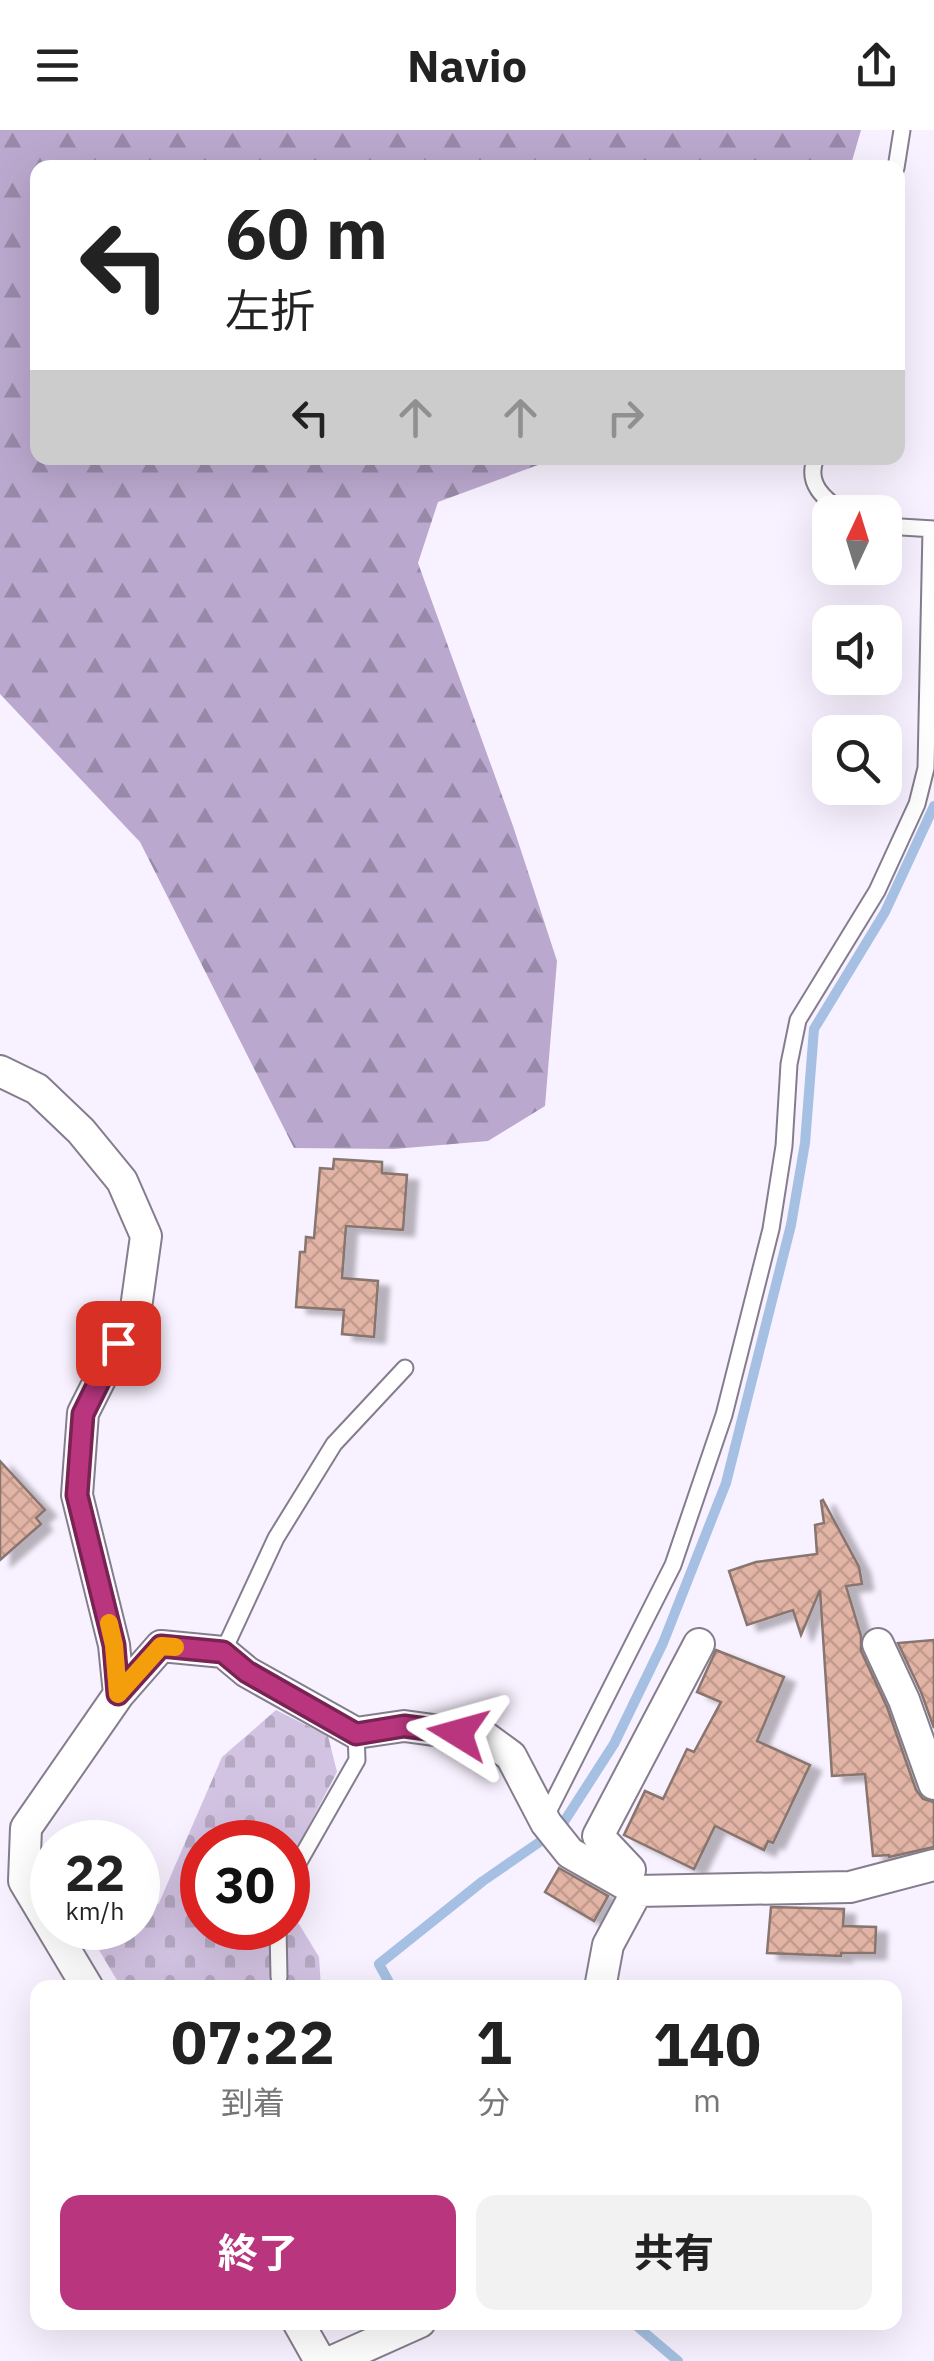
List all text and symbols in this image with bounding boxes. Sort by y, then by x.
text: Navio [407,36,527,94]
icon: menu [30,38,85,93]
icon: share [849,38,904,93]
text: 60 m [225,187,388,278]
icon: left [60,200,190,330]
text: 左折 [225,281,315,339]
icon: left [283,390,338,445]
icon: ahead [388,390,443,445]
icon: ahead [493,390,548,445]
icon: right [598,390,653,445]
north arrow [812,495,902,585]
map controls [812,495,902,805]
button: sound [812,605,902,695]
button: search [812,715,902,805]
pin [76,1301,161,1386]
icon: arrive [91,1316,146,1371]
position arrow [406,1681,510,1785]
speed limit sign: 30 [180,1820,310,1950]
text: 22 [65,1840,125,1905]
text: km/h [66,1894,124,1927]
text: 07:22 [171,2002,335,2081]
text: 1 [476,2002,512,2081]
text: 140 [653,2004,761,2083]
text: m [693,2079,721,2121]
text: 到着 [221,2081,285,2123]
text: 分 [478,2081,510,2123]
button: 終了 [60,2195,456,2310]
button: 共有 [476,2195,872,2310]

